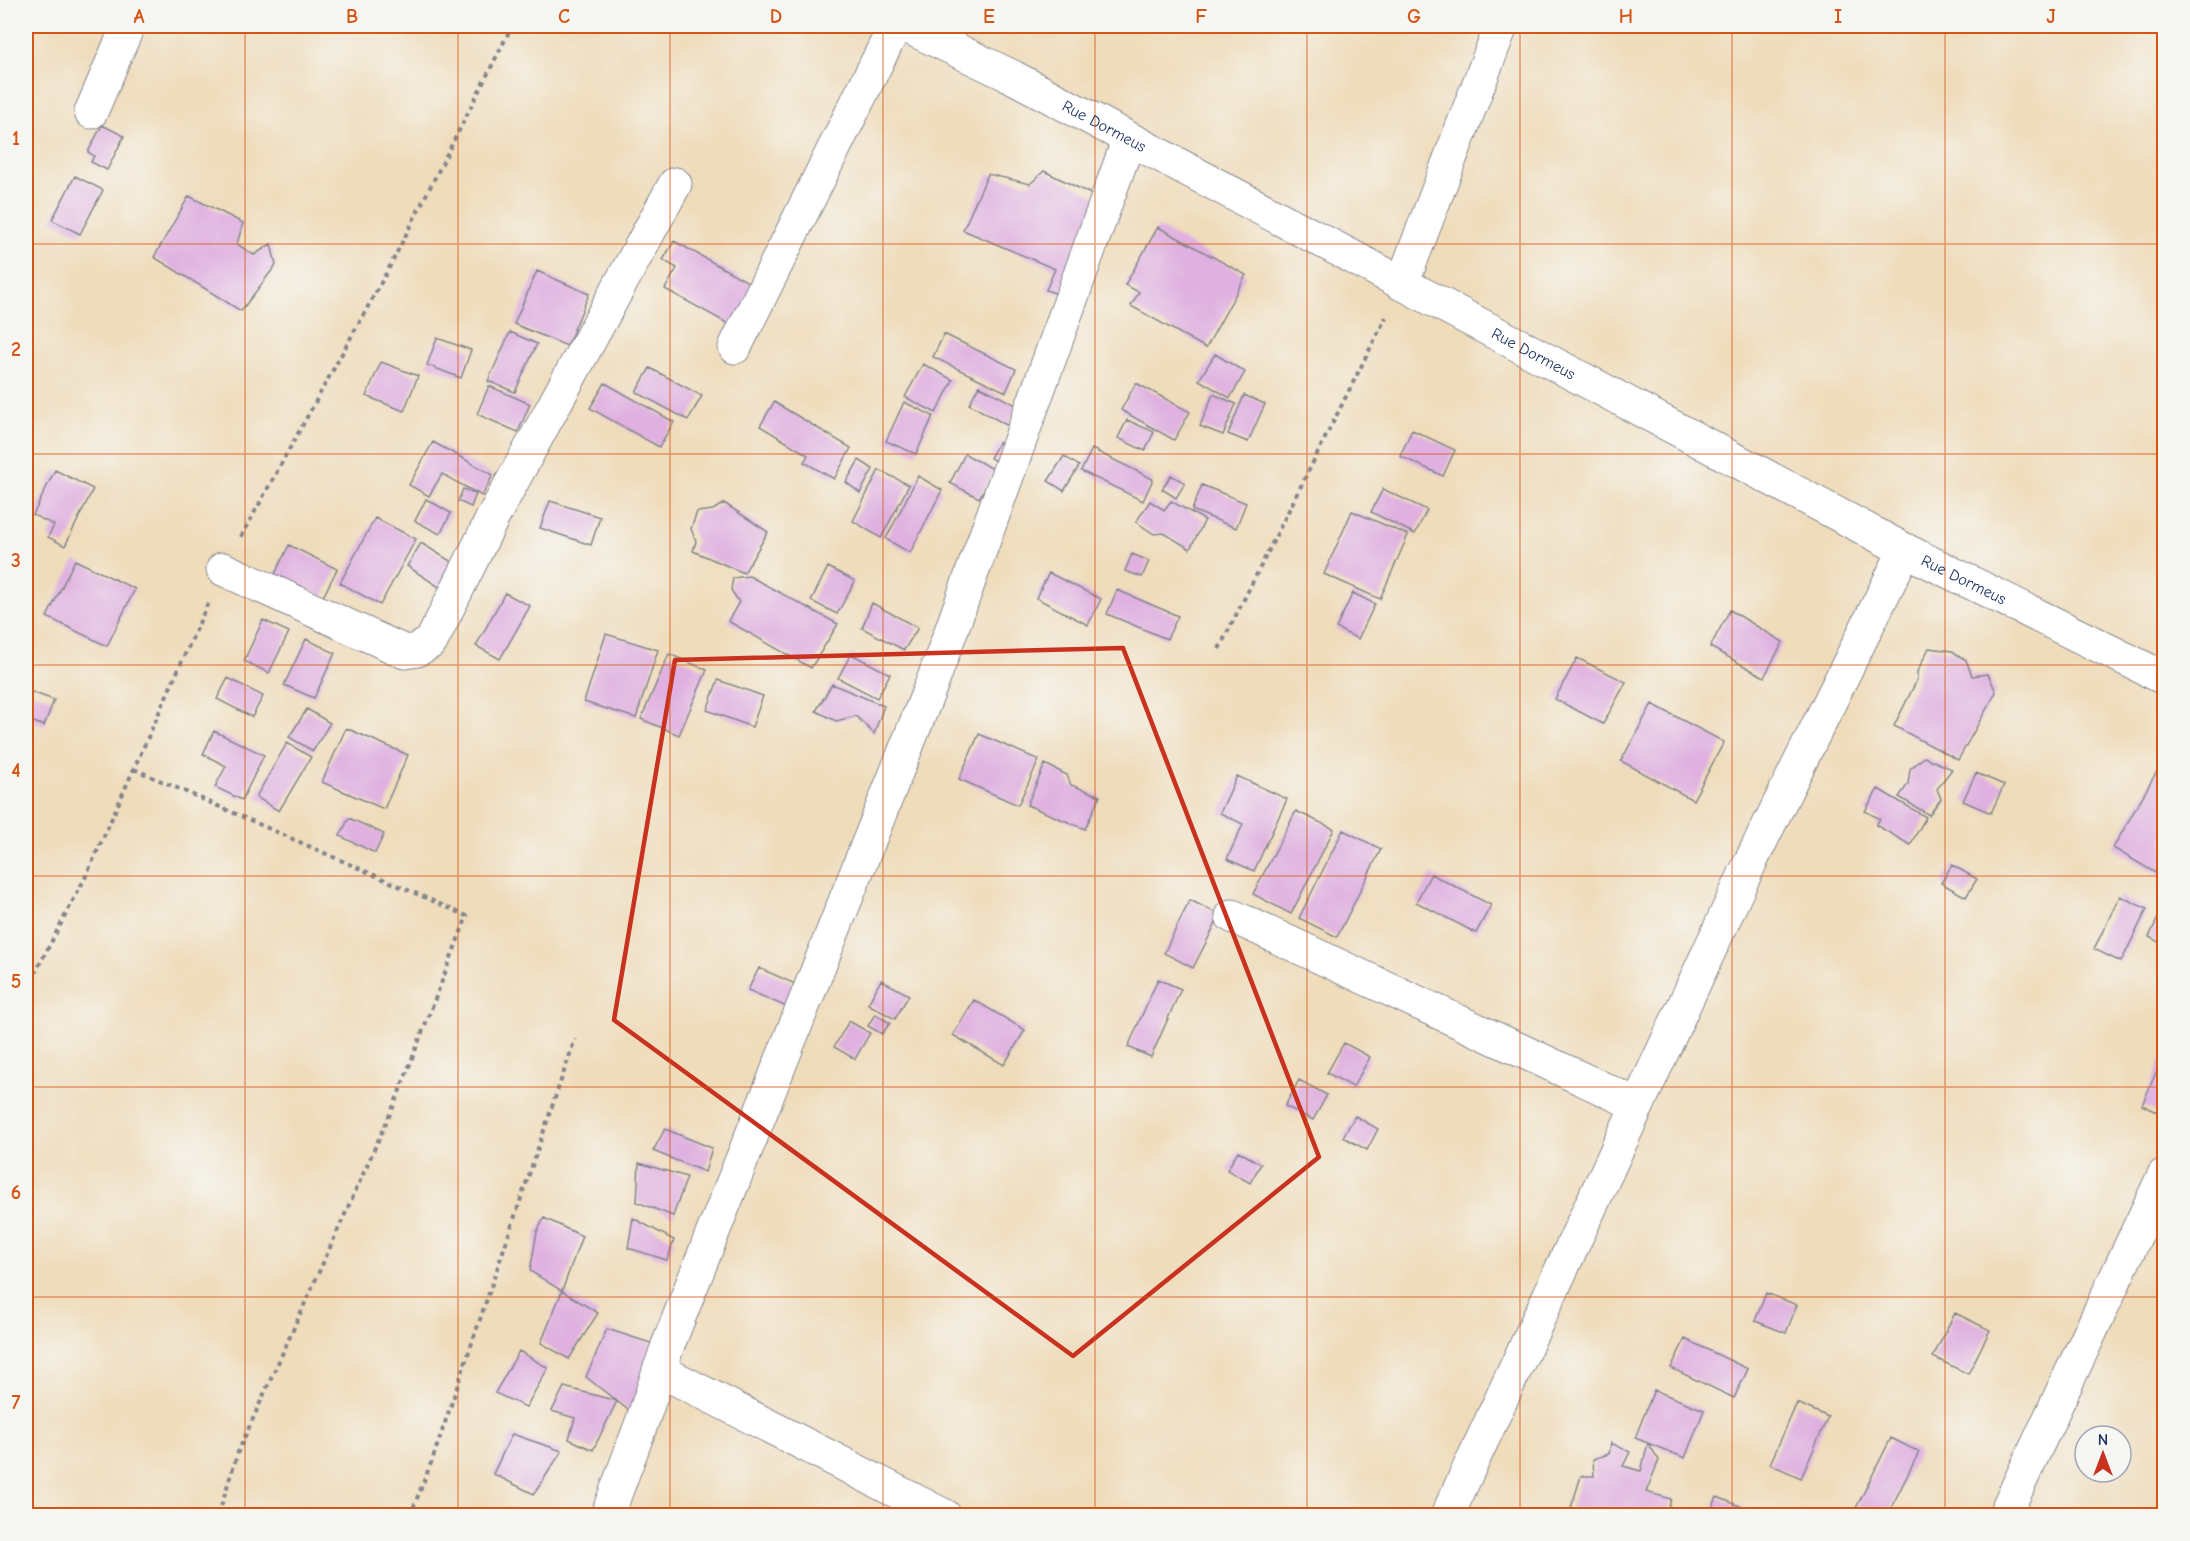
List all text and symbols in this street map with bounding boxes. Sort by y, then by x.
text: A [133,5,145,28]
text: B [346,5,358,28]
text: C [558,5,570,28]
text: D [770,5,782,28]
text: E [983,5,995,28]
text: F [1195,5,1207,28]
text: G [1407,5,1421,28]
text: H [1619,5,1633,28]
text: I [1834,5,1842,28]
text: J [2046,5,2056,28]
street label: Rue Dormeus [1059,97,1149,156]
text: 1 [12,127,20,150]
street label: Rue Dormeus [1488,325,1579,384]
text: 2 [11,338,21,361]
text: 3 [11,549,21,572]
street label: Rue Dormeus [1918,552,2009,609]
text: 4 [11,759,21,782]
text: 5 [11,970,21,993]
text: 6 [11,1181,21,1204]
text: 7 [12,1391,21,1414]
north arrow [2073,1424,2133,1484]
text: N [2098,1431,2108,1449]

